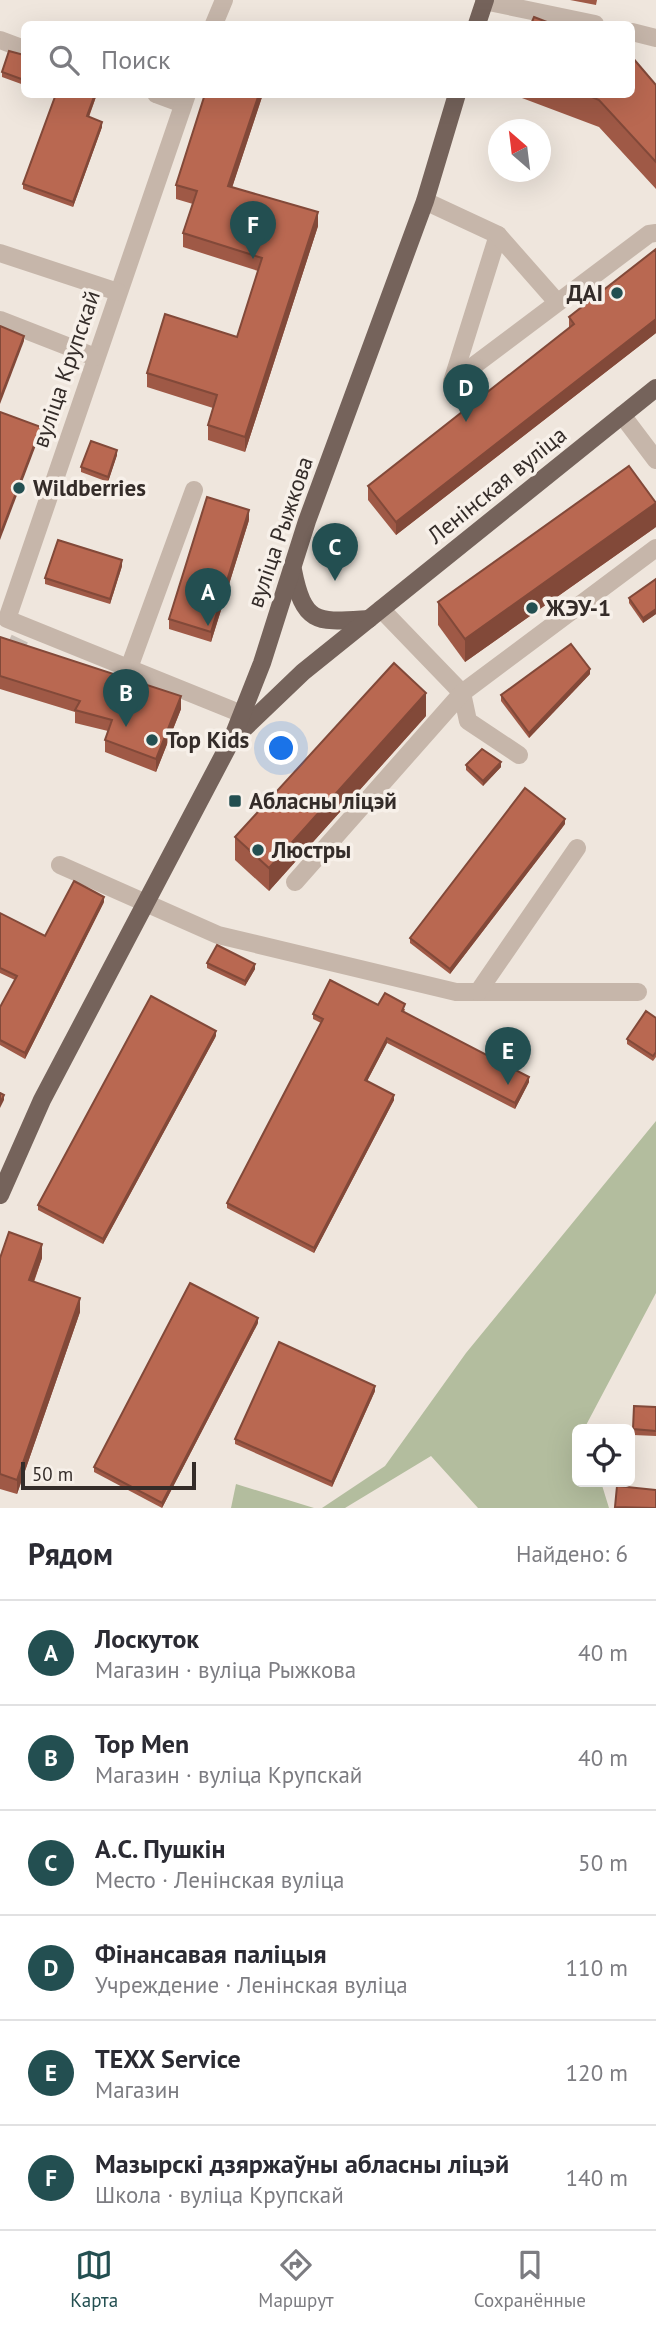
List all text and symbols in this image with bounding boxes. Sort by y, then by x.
search box [21,21,635,98]
icon: search [45,41,83,79]
text: Поиск [101,43,170,76]
north arrow [488,119,551,182]
pin: F [230,201,276,259]
place label: ДАІ [567,278,603,307]
marker: ДАІ [609,285,625,301]
street label: вуліца Крупскай [25,286,106,451]
pin: D [443,364,489,422]
street label: Ленінская вуліца [421,420,572,550]
street label: вуліца Рыжкова [240,452,319,611]
place label: Wildberries [33,473,146,502]
marker: Wildberries [11,480,27,496]
pin: C [312,523,358,581]
pin: A [185,568,231,626]
place label: ЖЭУ-1 [545,593,611,622]
marker: ЖЭУ-1 [524,600,540,616]
pin: B [103,669,149,727]
place label: Top Kids [166,725,250,754]
your location [264,731,298,765]
marker: Top Kids [144,732,160,748]
place label: Абласны ліцэй [249,786,397,815]
marker: Абласны ліцэй [227,793,243,809]
place label: Люстры [271,835,351,864]
marker: Люстры [250,842,266,858]
pin: E [485,1027,531,1085]
map controls [572,1424,635,1487]
button: locate [572,1424,635,1487]
scale bar [21,1459,196,1491]
text: 50 m [32,1462,73,1486]
text: Рядом [28,1534,113,1573]
text: Найдено: 6 [516,1539,628,1568]
text: Лоскуток [95,1622,199,1655]
text: A [44,1638,58,1667]
text: 40 m [578,1638,628,1667]
text: Магазин · вуліца Рыжкова [95,1655,356,1684]
text: Top Men [95,1727,189,1760]
text: B [44,1743,58,1772]
text: 40 m [578,1743,628,1772]
text: Магазин · вуліца Крупскай [95,1760,362,1789]
text: А.С. Пушкін [95,1832,226,1865]
text: C [45,1848,57,1877]
text: 50 m [578,1848,628,1877]
text: Место · Ленінская вуліца [95,1865,344,1894]
text: Фінансавая паліцыя [95,1937,327,1970]
text: D [44,1953,58,1982]
text: 110 m [566,1953,628,1982]
text: Учреждение · Ленінская вуліца [95,1970,408,1999]
text: TEXX Service [95,2042,241,2075]
text: E [45,2058,57,2087]
text: 120 m [566,2058,628,2087]
text: Магазин [95,2075,180,2104]
text: Мазырскі дзяржаўны абласны ліцэй [95,2147,509,2180]
text: F [45,2163,57,2192]
text: 140 m [566,2163,628,2192]
text: Школа · вуліца Крупскай [95,2180,344,2209]
tab: Карта [70,2246,118,2312]
tab: Маршрут [258,2246,334,2312]
tab: Сохранённые [474,2246,586,2312]

